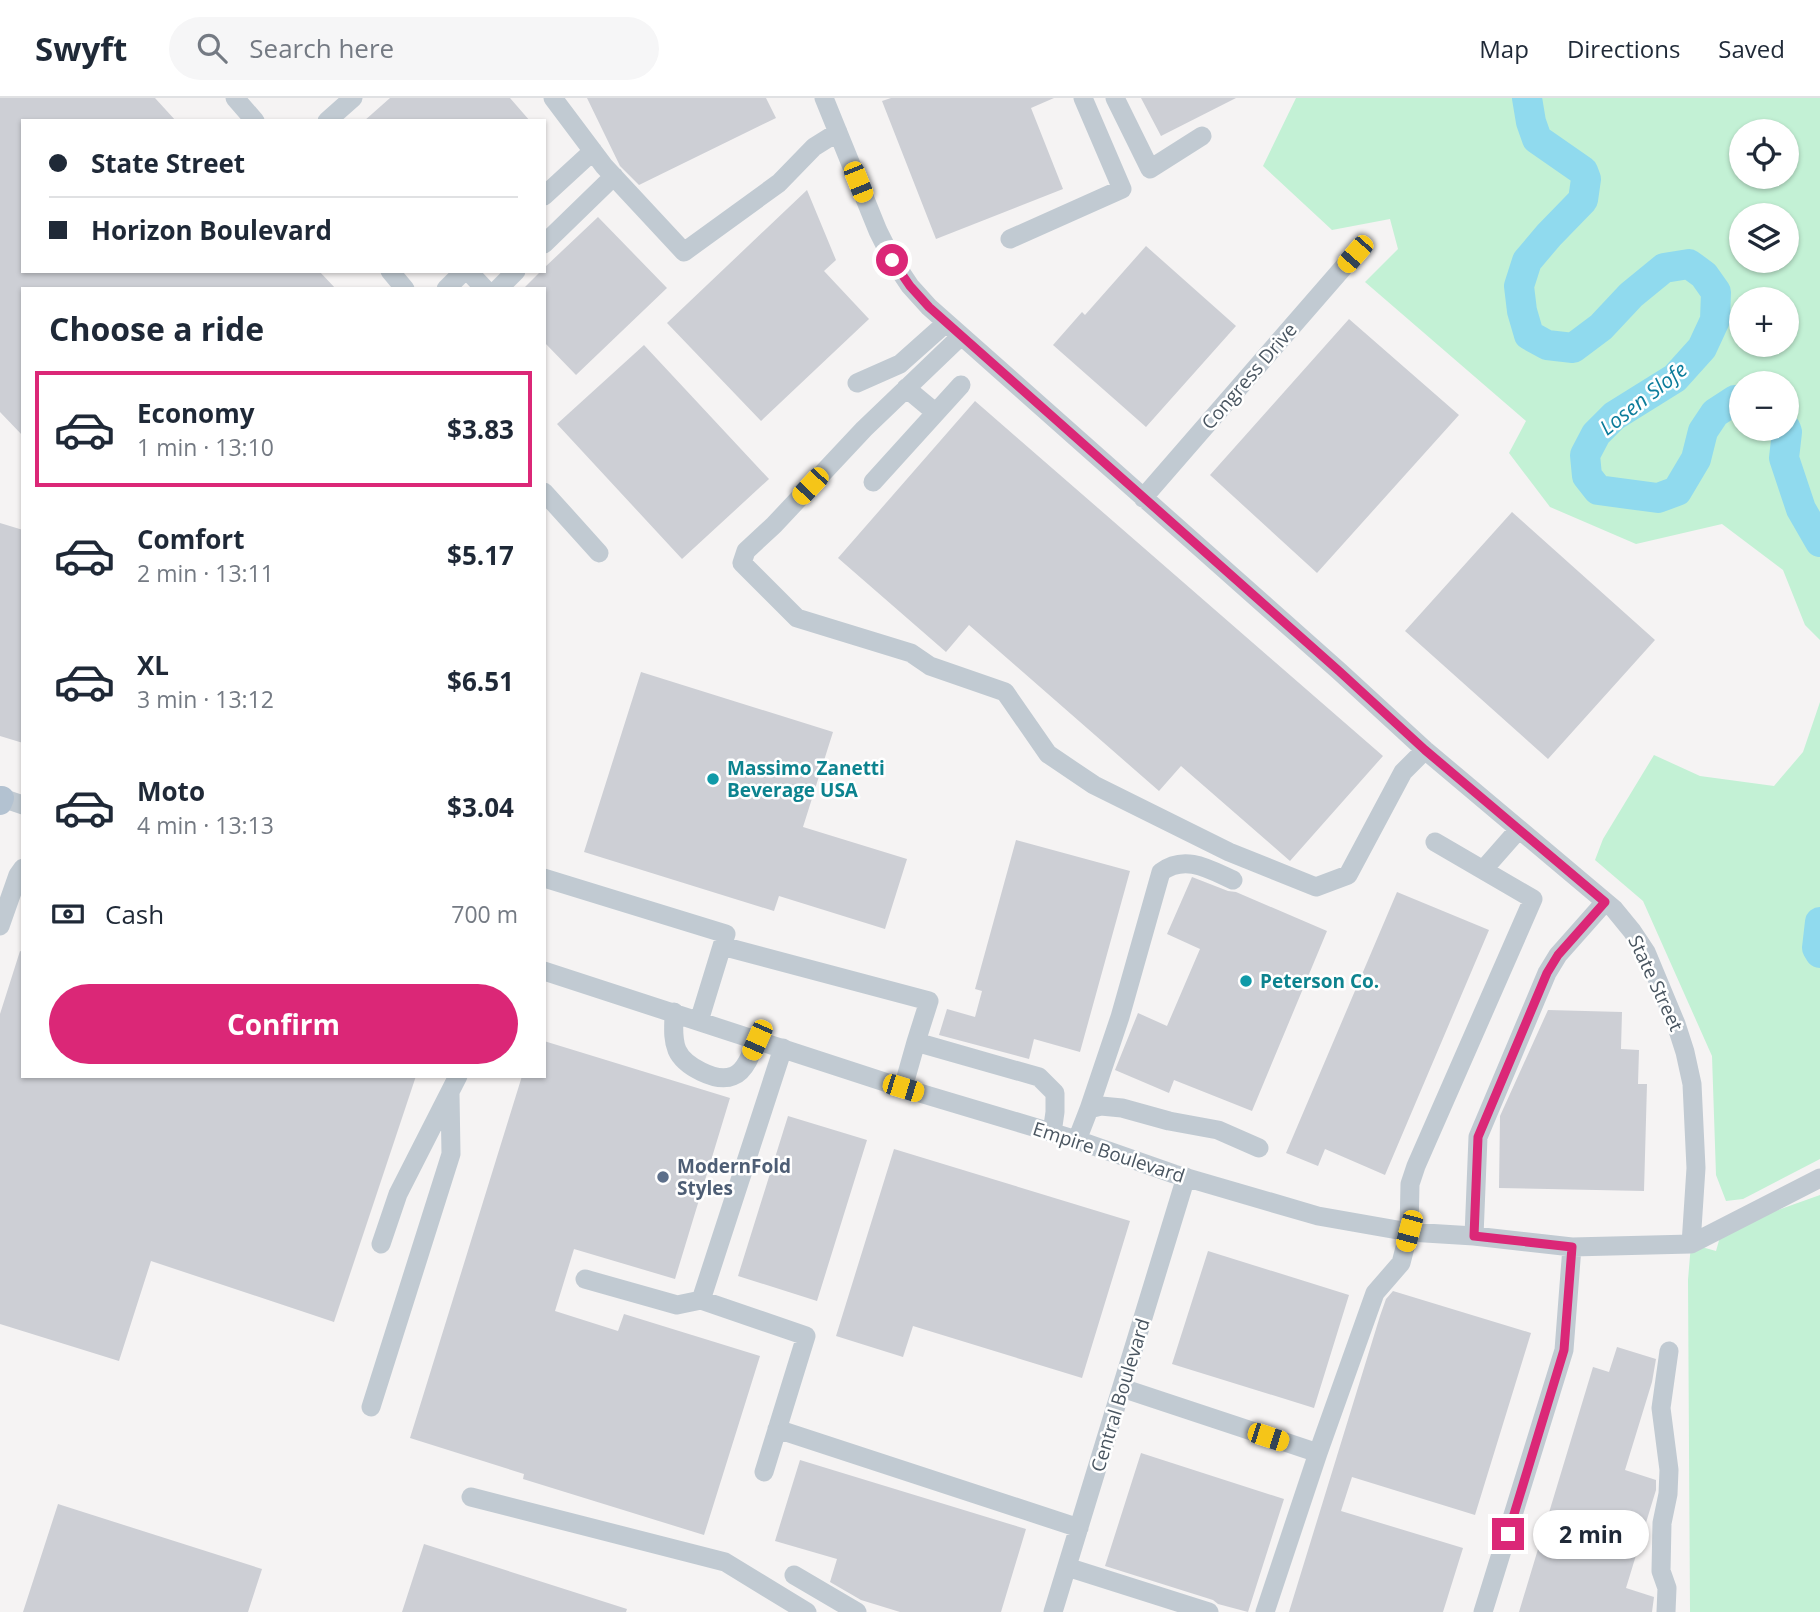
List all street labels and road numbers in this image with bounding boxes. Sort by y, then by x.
street label: Congress Drive [1195,317,1303,435]
street label: State Street [1622,931,1690,1035]
street label: Empire Boulevard [1030,1115,1188,1189]
street label: Central Boulevard [1084,1315,1156,1475]

